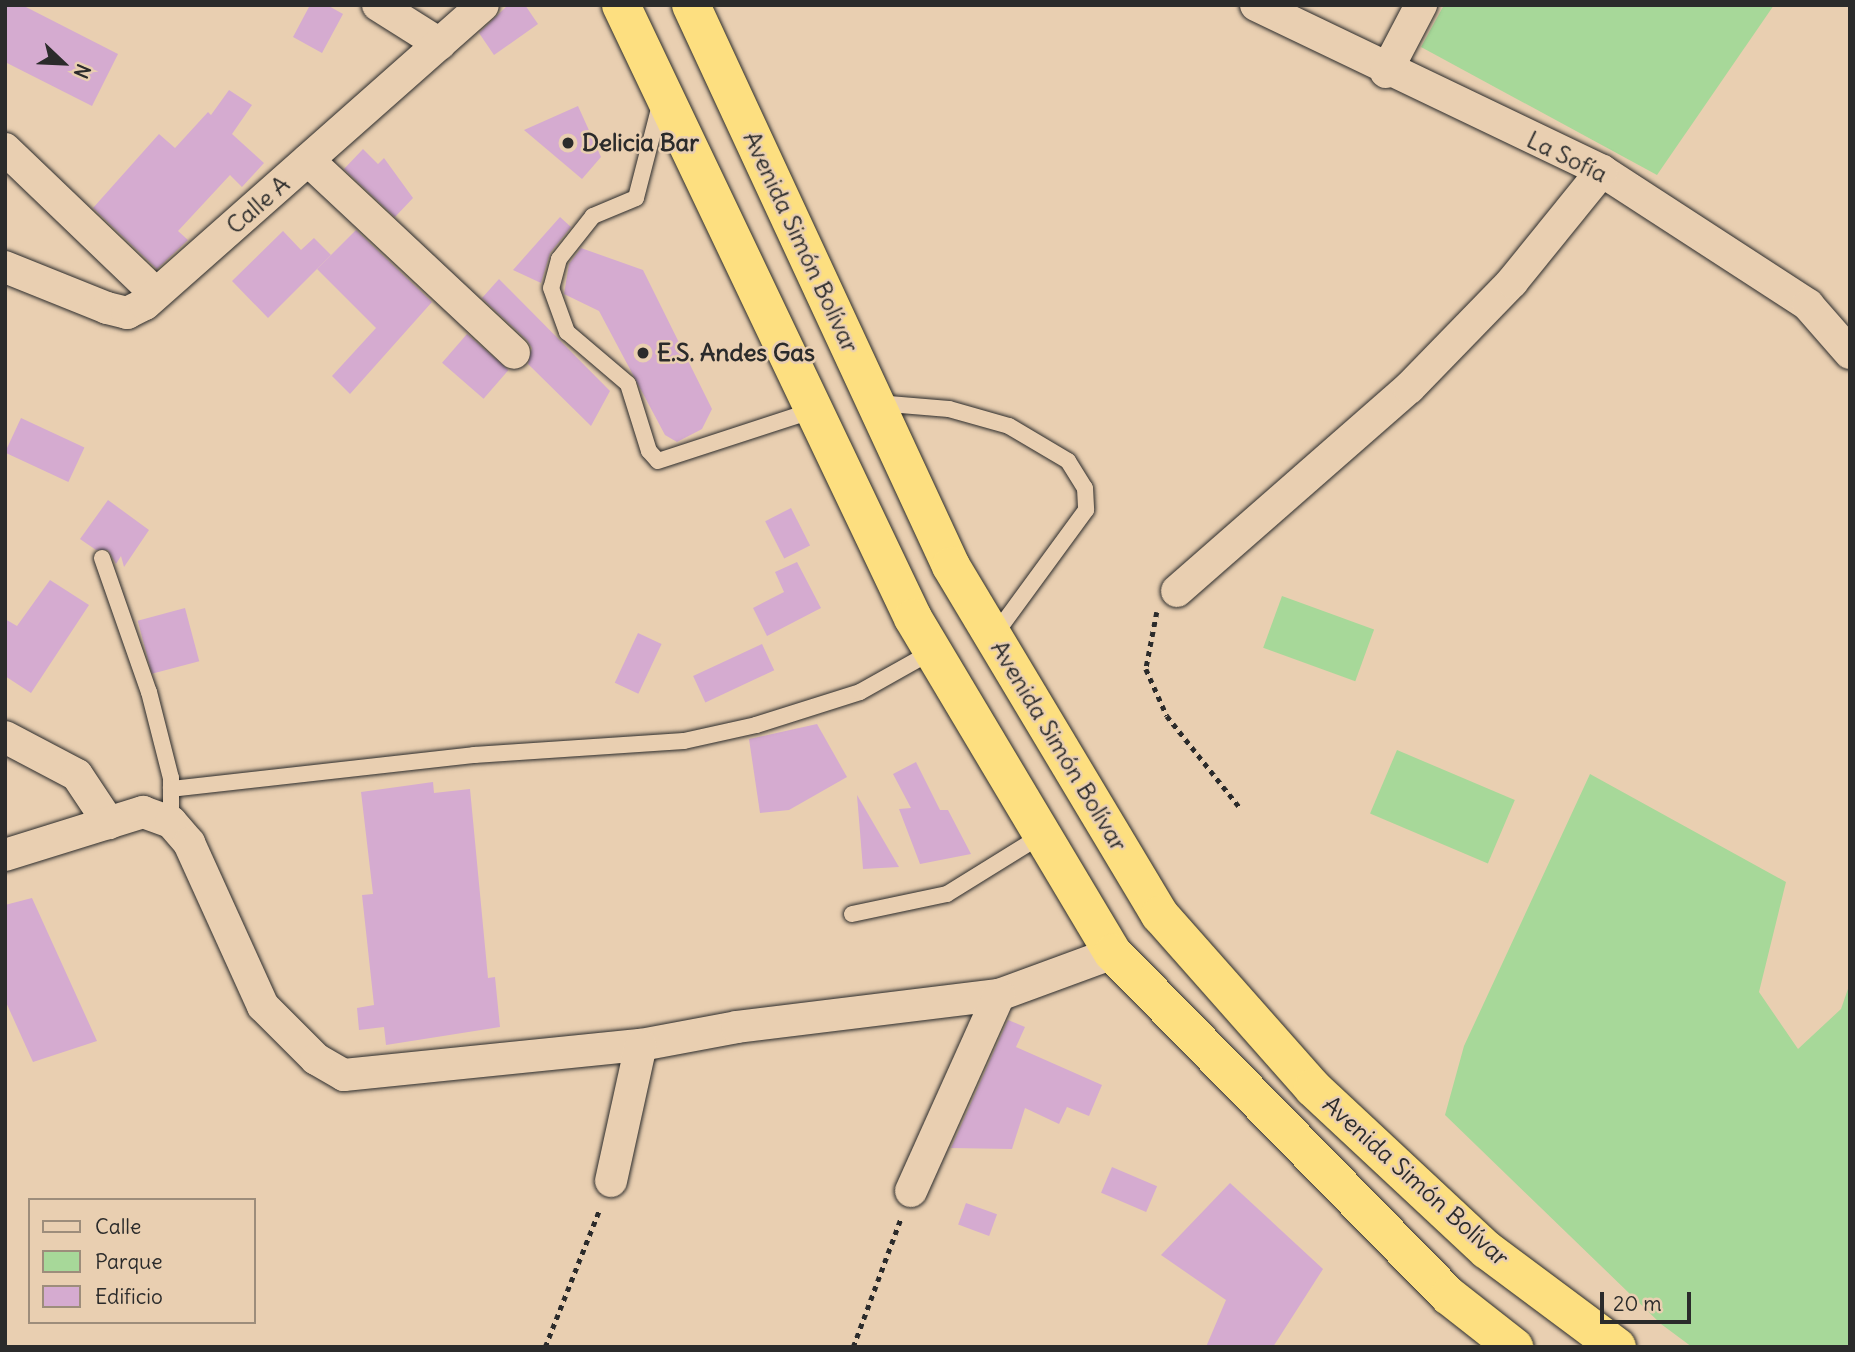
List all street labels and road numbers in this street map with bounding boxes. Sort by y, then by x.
street label: La Sofía [1522,125,1612,189]
street label: Avenida Simón Bolívar [737,127,865,357]
street label: Calle A [221,170,295,240]
street label: Avenida Simón Bolívar [985,636,1133,856]
street label: Avenida Simón Bolívar [1317,1090,1515,1272]

